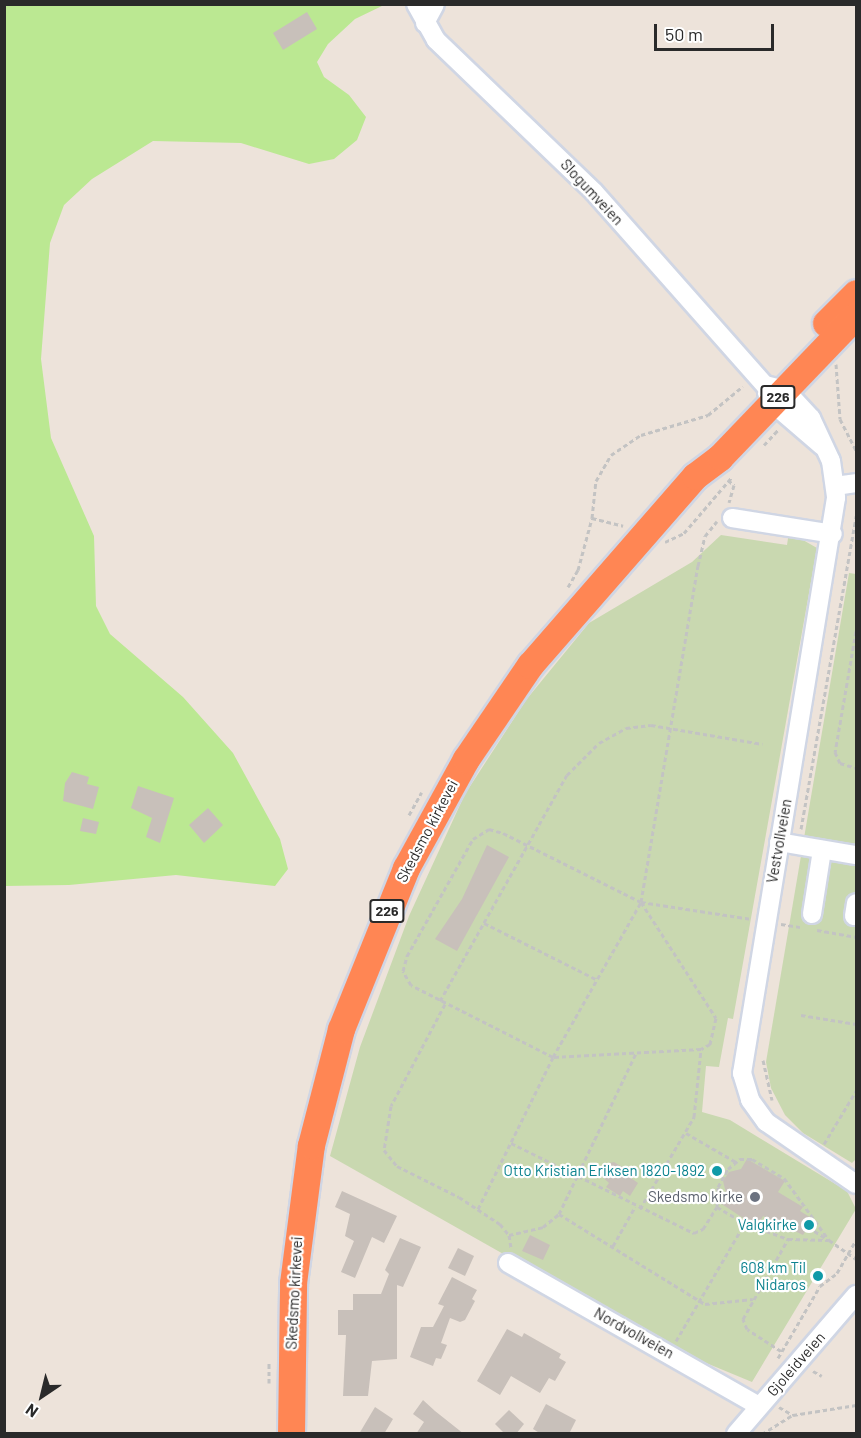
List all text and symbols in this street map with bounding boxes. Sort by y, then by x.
scale bar [657,12,777,50]
text: 50 m [665,23,703,45]
street label: Slogumveien [557,155,627,229]
road number: 226 [760,386,796,408]
street label: Skedsmo kirkevei [392,777,462,885]
street label: Vestvollveien [763,797,795,885]
road number: 226 [369,900,405,922]
place label: Otto Kristian Eriksen 1820-1892 [504,1162,705,1180]
marker: Otto Kristian Eriksen 1820-1892 [710,1164,724,1178]
place label: Skedsmo kirke [648,1188,743,1206]
marker: Skedsmo kirke [748,1190,762,1204]
place label: Valgkirke [738,1216,797,1234]
marker: Valgkirke [802,1218,816,1232]
street label: Skedsmo kirkevei [282,1236,306,1350]
place label: 608 km Til Nidaros [740,1258,806,1293]
marker: 608 km Til Nidaros [811,1269,825,1283]
street label: Nordvollveien [591,1304,677,1362]
street label: Gjoleidveien [763,1328,829,1400]
north arrow [12,1366,72,1426]
text: N [22,1400,41,1422]

